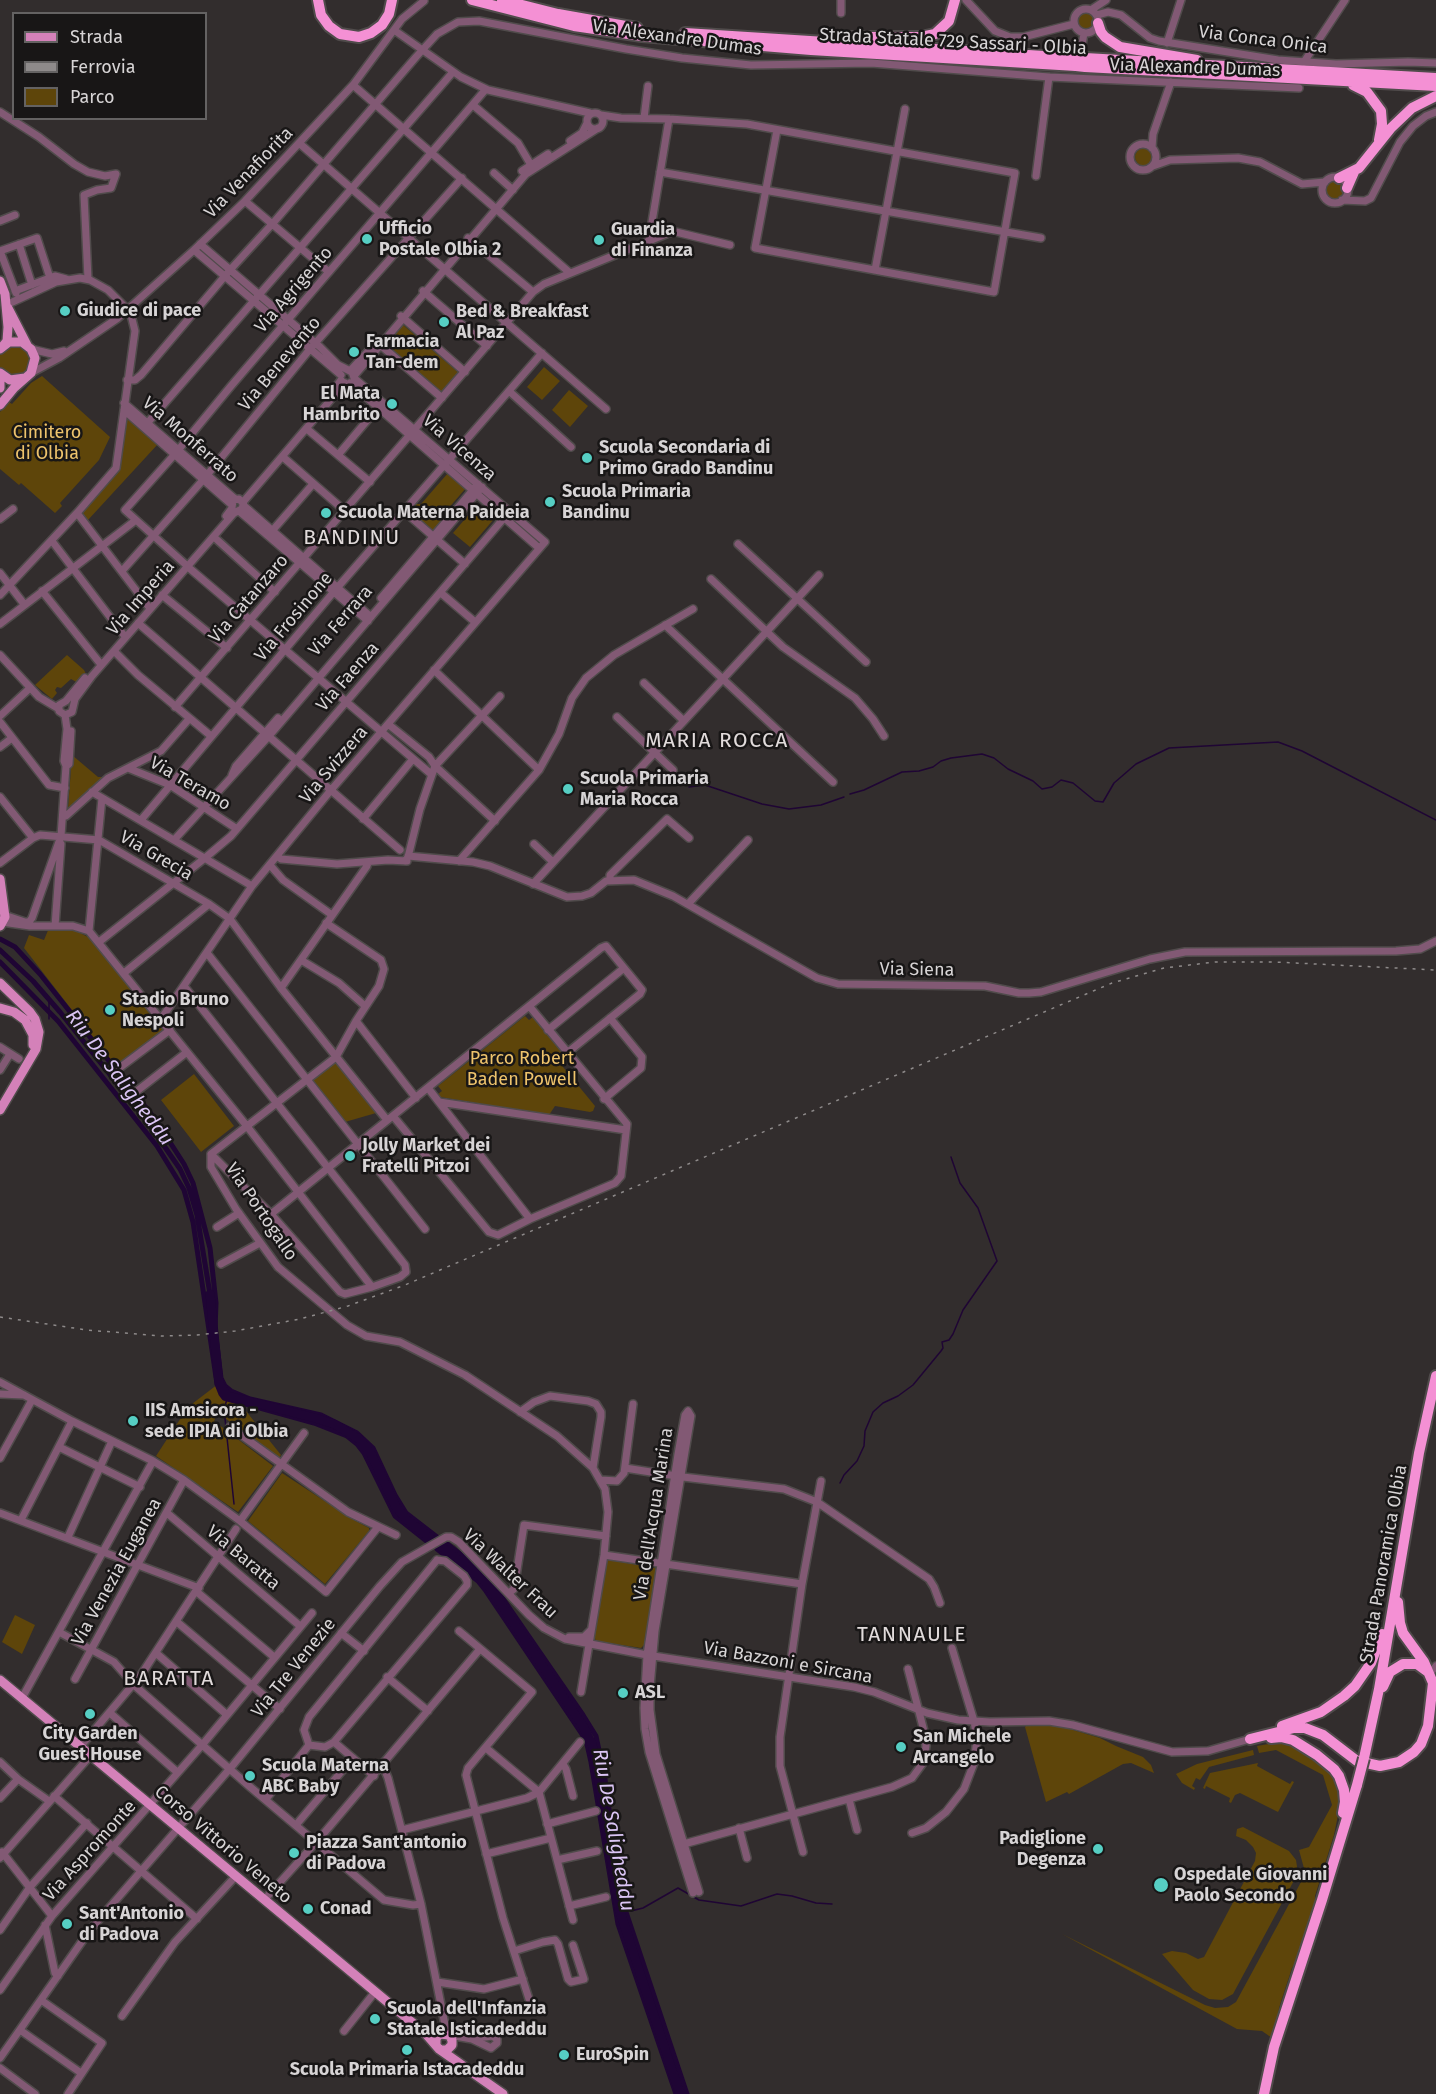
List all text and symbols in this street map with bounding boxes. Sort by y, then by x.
legend [12,12,207,120]
street label: Via Alexandre Dumas [591,15,763,61]
street label: Via Conca Onica [1197,21,1329,59]
street label: Strada Statale 729 Sassari - Olbia [819,24,1087,60]
text: Strada [70,26,123,48]
street label: Via Alexandre Dumas [1109,54,1281,82]
text: Ferrovia [70,56,136,78]
text: Parco [70,86,114,108]
street label: Via Venafiorita [200,123,298,223]
place label: Ufficio Postale Olbia 2 [379,218,501,260]
place label: Guardia di Finanza [611,219,693,262]
marker: Ufficio Postale Olbia 2 [360,232,374,246]
marker: Guardia di Finanza [592,233,606,247]
street label: Via Agrigento [251,242,337,338]
place label: Giudice di pace [77,300,201,322]
place label: Bed & Breakfast Al Paz [456,301,589,344]
marker: Giudice di pace [58,304,72,318]
street label: Via Benevento [234,312,326,416]
marker: Bed & Breakfast Al Paz [437,315,451,329]
place label: Farmacia Tan-dem [366,331,439,374]
marker: Farmacia Tan-dem [347,345,361,359]
place label: El Mata Hambrito [303,383,380,426]
street label: Via Monferrato [138,392,242,488]
marker: El Mata Hambrito [385,397,399,411]
street label: Via Vicenza [418,410,500,486]
park label: Cimitero di Olbia [13,422,81,464]
place label: Scuola Secondaria di Primo Grado Bandinu [599,437,773,480]
marker: Scuola Secondaria di Primo Grado Bandinu [580,451,594,465]
place label: Scuola Primaria Bandinu [562,481,691,524]
marker: Scuola Primaria Bandinu [543,495,557,509]
place label: Scuola Materna Paideia [338,502,530,524]
marker: Scuola Materna Paideia [319,506,333,520]
district label: BANDINU [303,525,401,551]
street label: Via Catanzaro [205,550,293,648]
street label: Via Imperia [102,556,180,640]
street label: Via Frosinone [250,568,338,666]
street label: Via Ferrara [304,581,378,661]
street label: Via Faenza [312,638,384,716]
street label: Via Svizzera [295,722,373,808]
district label: MARIA ROCCA [645,728,789,754]
street label: Via Teramo [146,752,234,816]
place label: Scuola Primaria Maria Rocca [580,768,709,810]
marker: Scuola Primaria Maria Rocca [561,782,575,796]
street label: Via Grecia [116,826,196,886]
street label: Via Siena [879,959,955,981]
place label: Stadio Bruno Nespoli [122,989,229,1032]
marker: Stadio Bruno Nespoli [103,1003,117,1017]
water label: Riu De Saligheddu [60,1005,178,1151]
park label: Parco Robert Baden Powell [467,1048,577,1090]
place label: Jolly Market dei Fratelli Pitzoi [362,1135,490,1178]
marker: Jolly Market dei Fratelli Pitzoi [343,1149,357,1163]
street label: Via Portogallo [220,1159,302,1265]
place label: IIS Amsicora - sede IPIA di Olbia [145,1400,288,1442]
marker: IIS Amsicora - sede IPIA di Olbia [126,1414,140,1428]
street label: Via dell'Acqua Marina [630,1426,678,1602]
street label: Strada Panoramica Olbia [1356,1463,1412,1665]
street label: Via Venezia Euganea [67,1494,167,1650]
street label: Via Baratta [202,1521,284,1595]
street label: Via Walter Frau [458,1525,562,1623]
street label: Via Tre Venezie [247,1614,341,1722]
district label: TANNAULE [857,1622,967,1648]
street label: Via Bazzoni e Sircana [702,1637,874,1689]
district label: BARATTA [123,1666,215,1692]
place label: ASL [635,1682,665,1704]
marker: ASL [616,1686,630,1700]
marker: City Garden Guest House [83,1707,97,1721]
place label: City Garden Guest House [38,1723,142,1766]
place label: San Michele Arcangelo [913,1726,1011,1768]
marker: San Michele Arcangelo [894,1740,908,1754]
water label: Riu De Saligheddu [587,1747,639,1913]
place label: Scuola Materna ABC Baby [262,1755,389,1798]
marker: Scuola Materna ABC Baby [243,1769,257,1783]
street label: Corso Vittorio Veneto [150,1781,296,1909]
street label: Via Aspromonte [39,1796,141,1906]
place label: Padiglione Degenza [999,1828,1086,1870]
place label: Piazza Sant'antonio di Padova [306,1832,467,1874]
marker: Padiglione Degenza [1091,1842,1105,1856]
marker: Piazza Sant'antonio di Padova [287,1846,301,1860]
place label: Ospedale Giovanni Paolo Secondo [1174,1864,1327,1906]
marker: Ospedale Giovanni Paolo Secondo [1152,1876,1170,1894]
place label: Conad [320,1898,372,1920]
marker: Conad [301,1902,315,1916]
place label: Sant'Antonio di Padova [79,1903,184,1946]
marker: Sant'Antonio di Padova [60,1917,74,1931]
place label: Scuola dell'Infanzia Statale Isticadeddu [387,1998,547,2040]
marker: Scuola dell'Infanzia Statale Isticadeddu [368,2012,382,2026]
marker: Scuola Primaria Istacadeddu [400,2043,414,2057]
place label: EuroSpin [576,2044,649,2066]
marker: EuroSpin [557,2048,571,2062]
place label: Scuola Primaria Istacadeddu [290,2059,524,2081]

